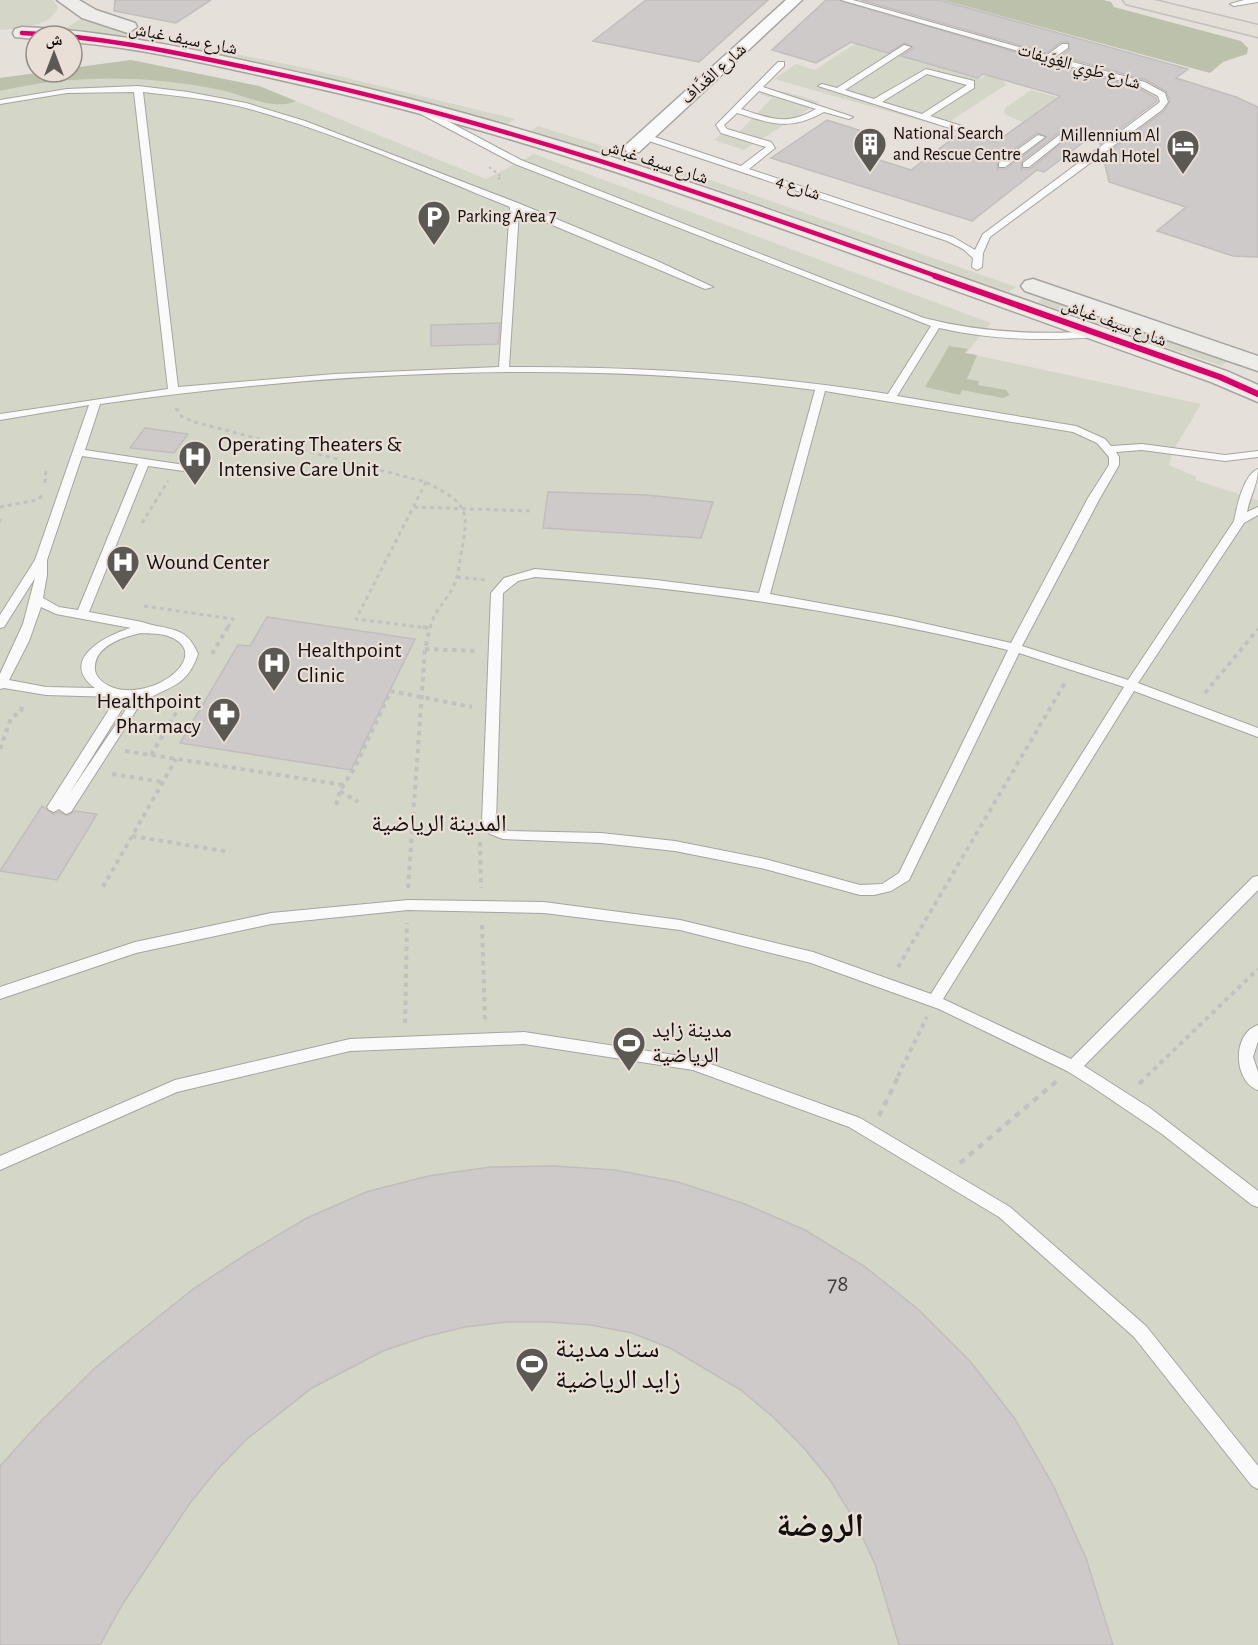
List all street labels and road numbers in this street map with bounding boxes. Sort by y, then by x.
street label: شارع سيف غباش [127,20,239,59]
street label: شارع الغَدَّاف [677,39,751,108]
street label: شارع طَوِي الغِوَيفات [1014,41,1143,98]
street label: شارع سيف غباش [599,136,710,189]
street label: شارع 4 [773,172,823,205]
street label: شارع سيف غباش [1059,296,1169,351]

